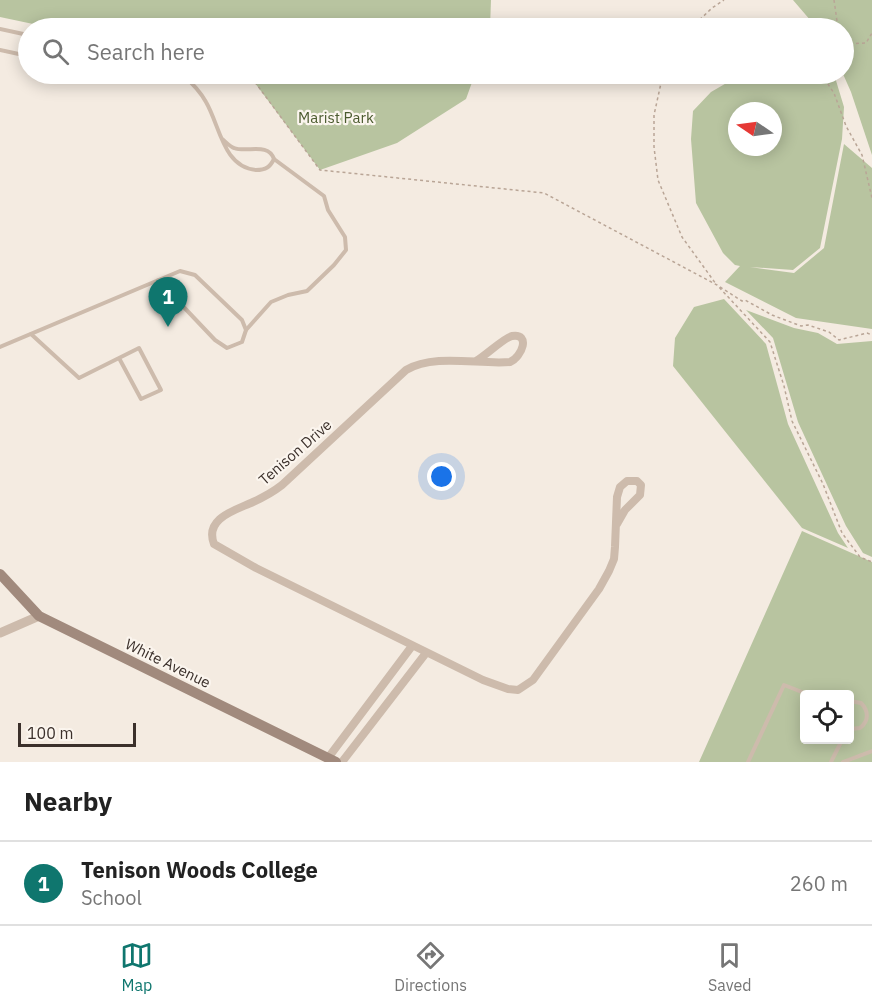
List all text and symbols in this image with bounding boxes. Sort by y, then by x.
search box [18,18,854,84]
icon: search [39,35,72,68]
text: Search here [87,37,205,66]
north arrow [728,102,782,156]
park label: Marist Park [298,108,374,127]
pin: 1 [148,278,188,327]
street label: Tenison Drive [255,415,335,489]
your location [427,462,456,491]
street label: White Avenue [122,634,214,692]
map controls [800,690,854,744]
button: locate [800,690,854,744]
scale bar [18,720,136,748]
text: 100 m [27,723,74,743]
text: Nearby [24,784,112,818]
text: Tenison Woods College [81,855,318,884]
text: 1 [38,870,50,897]
text: 260 m [790,870,848,897]
text: School [81,884,142,911]
tab: Map [120,939,153,995]
tab: Directions [394,939,467,995]
tab: Saved [708,939,752,995]

